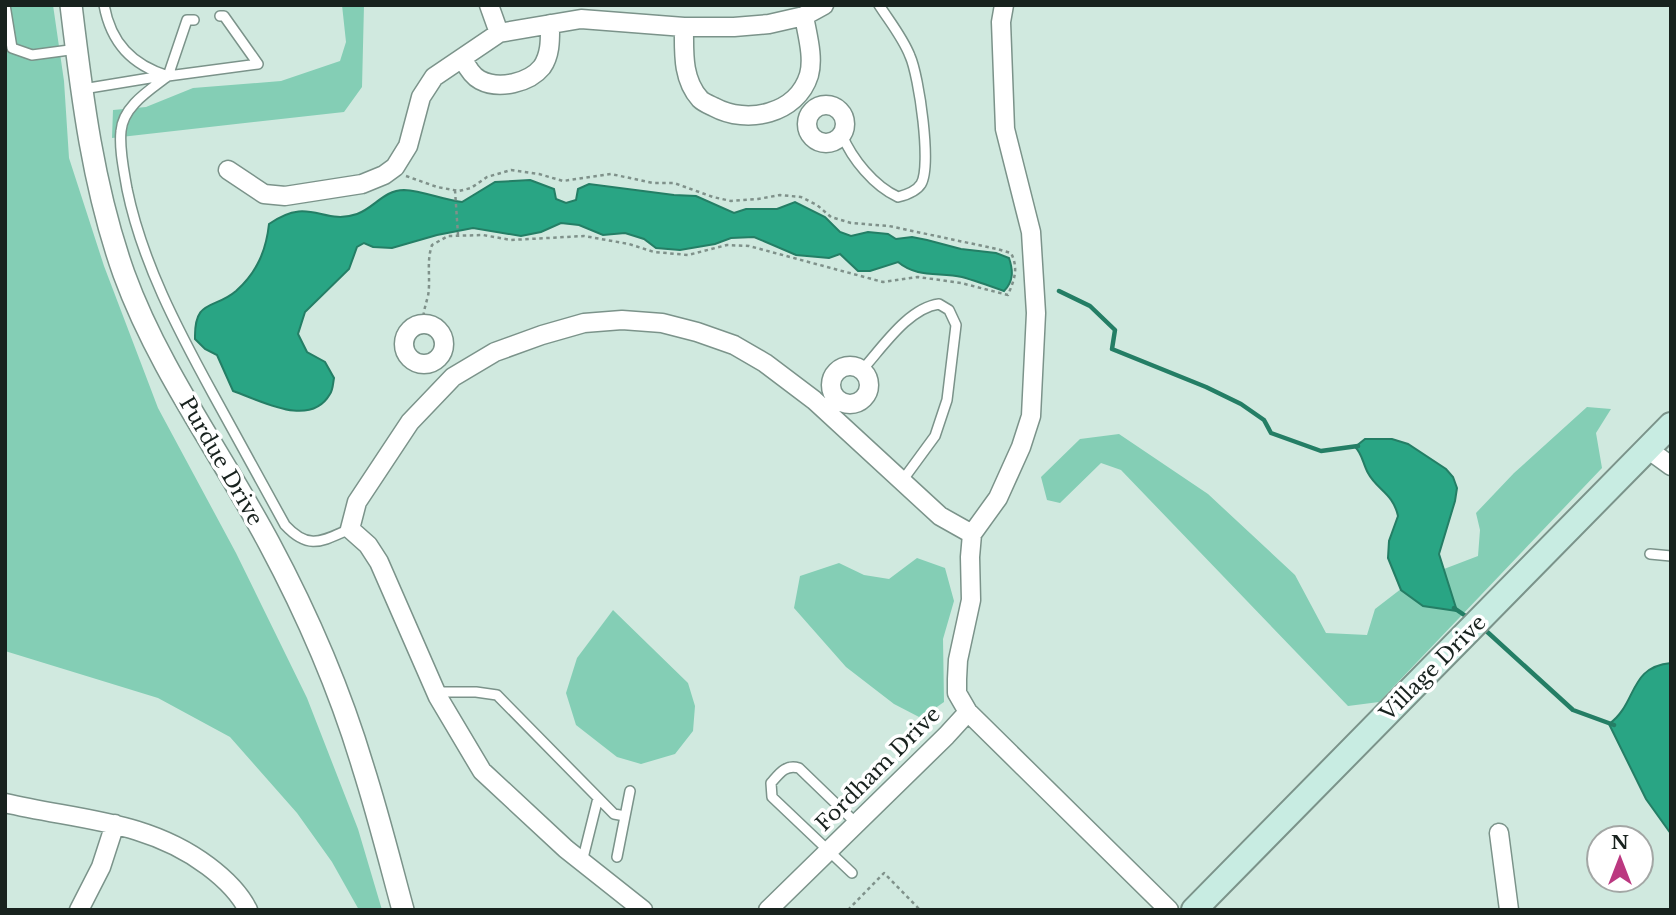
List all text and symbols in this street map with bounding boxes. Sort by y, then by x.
street label: Purdue Drive [174,392,268,530]
street label: Village Drive [1374,610,1491,727]
street label: Fordham Drive [810,701,946,837]
north arrow [1585,824,1655,894]
text: N [1611,831,1629,854]

